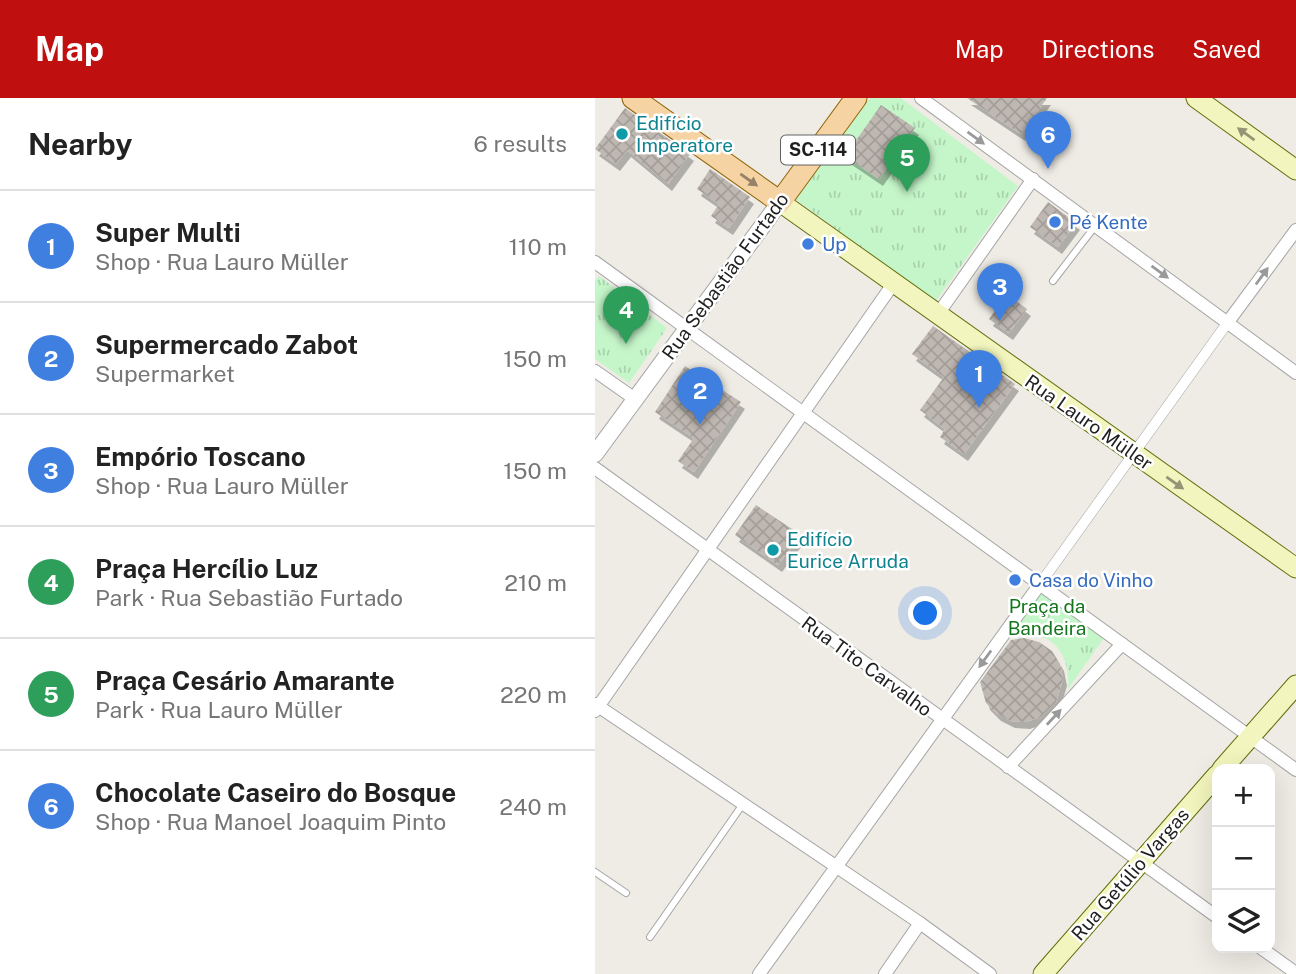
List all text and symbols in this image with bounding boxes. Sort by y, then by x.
text: Map [35,30,104,68]
text: Map [955,35,1004,63]
text: Directions [1042,35,1154,63]
text: Saved [1192,35,1261,63]
pin: 6 [1025,111,1071,169]
place label: Edifício Imperatore [636,112,733,156]
text: Nearby [28,126,132,162]
marker: Edifício Imperatore [614,126,630,142]
one-way arrow [1237,127,1255,141]
text: 6 results [474,130,567,157]
one-way arrow [967,131,985,145]
pin: 5 [884,134,930,192]
road number: SC-114 [781,136,855,164]
one-way arrow [740,173,758,187]
street label: Rua Sebastião Furtado [657,188,793,364]
place label: Pé Kente [1069,211,1148,233]
marker: Pé Kente [1047,214,1063,230]
text: Super Multi [95,217,241,248]
text: 1 [46,233,56,260]
text: 110 m [509,233,567,260]
place label: Up [822,233,847,255]
marker: Up [800,236,816,252]
text: Shop · Rua Lauro Müller [95,248,349,275]
pin: 3 [977,263,1023,321]
one-way arrow [1151,265,1169,279]
one-way arrow [1255,267,1269,285]
pin: 4 [603,286,649,344]
text: Supermercado Zabot [95,329,358,360]
text: 2 [44,345,58,372]
text: 150 m [503,345,567,372]
pin: 1 [956,350,1002,408]
text: Supermarket [95,360,235,387]
pin: 2 [677,367,723,425]
street label: Rua Lauro Müller [1021,370,1157,474]
text: Empório Toscano [95,441,306,472]
text: 3 [43,457,59,484]
text: 150 m [503,457,567,484]
text: Shop · Rua Lauro Müller [95,472,349,499]
one-way arrow [1166,476,1184,490]
place label: Edifício Eurice Arruda [787,528,909,572]
marker: Edifício Eurice Arruda [765,542,781,558]
text: Praça Hercílio Luz [95,553,318,584]
text: 4 [43,569,59,596]
text: 210 m [504,569,567,596]
place label: Casa do Vinho [1029,569,1153,591]
marker: Casa do Vinho [1007,572,1023,588]
text: Park · Rua Sebastião Furtado [95,584,403,611]
park label: Praça da Bandeira [1008,595,1086,639]
your location [908,596,942,630]
street label: Rua Tito Carvalho [798,611,936,721]
one-way arrow [978,650,992,668]
text: Praça Cesário Amarante [95,665,395,696]
text: 5 [43,681,59,708]
text: 220 m [500,681,567,708]
text: Park · Rua Lauro Müller [95,696,343,723]
one-way arrow [1046,709,1062,726]
map controls [1212,764,1275,953]
button: + [1212,764,1275,827]
text: Chocolate Caseiro do Bosque [95,777,456,808]
text: 6 [43,793,59,820]
text: 240 m [499,793,567,820]
street label: Rua Getúlio Vargas [1067,803,1193,945]
text: Shop · Rua Manoel Joaquim Pinto [95,808,446,835]
button: − [1212,827,1275,890]
button: layers [1212,890,1275,953]

